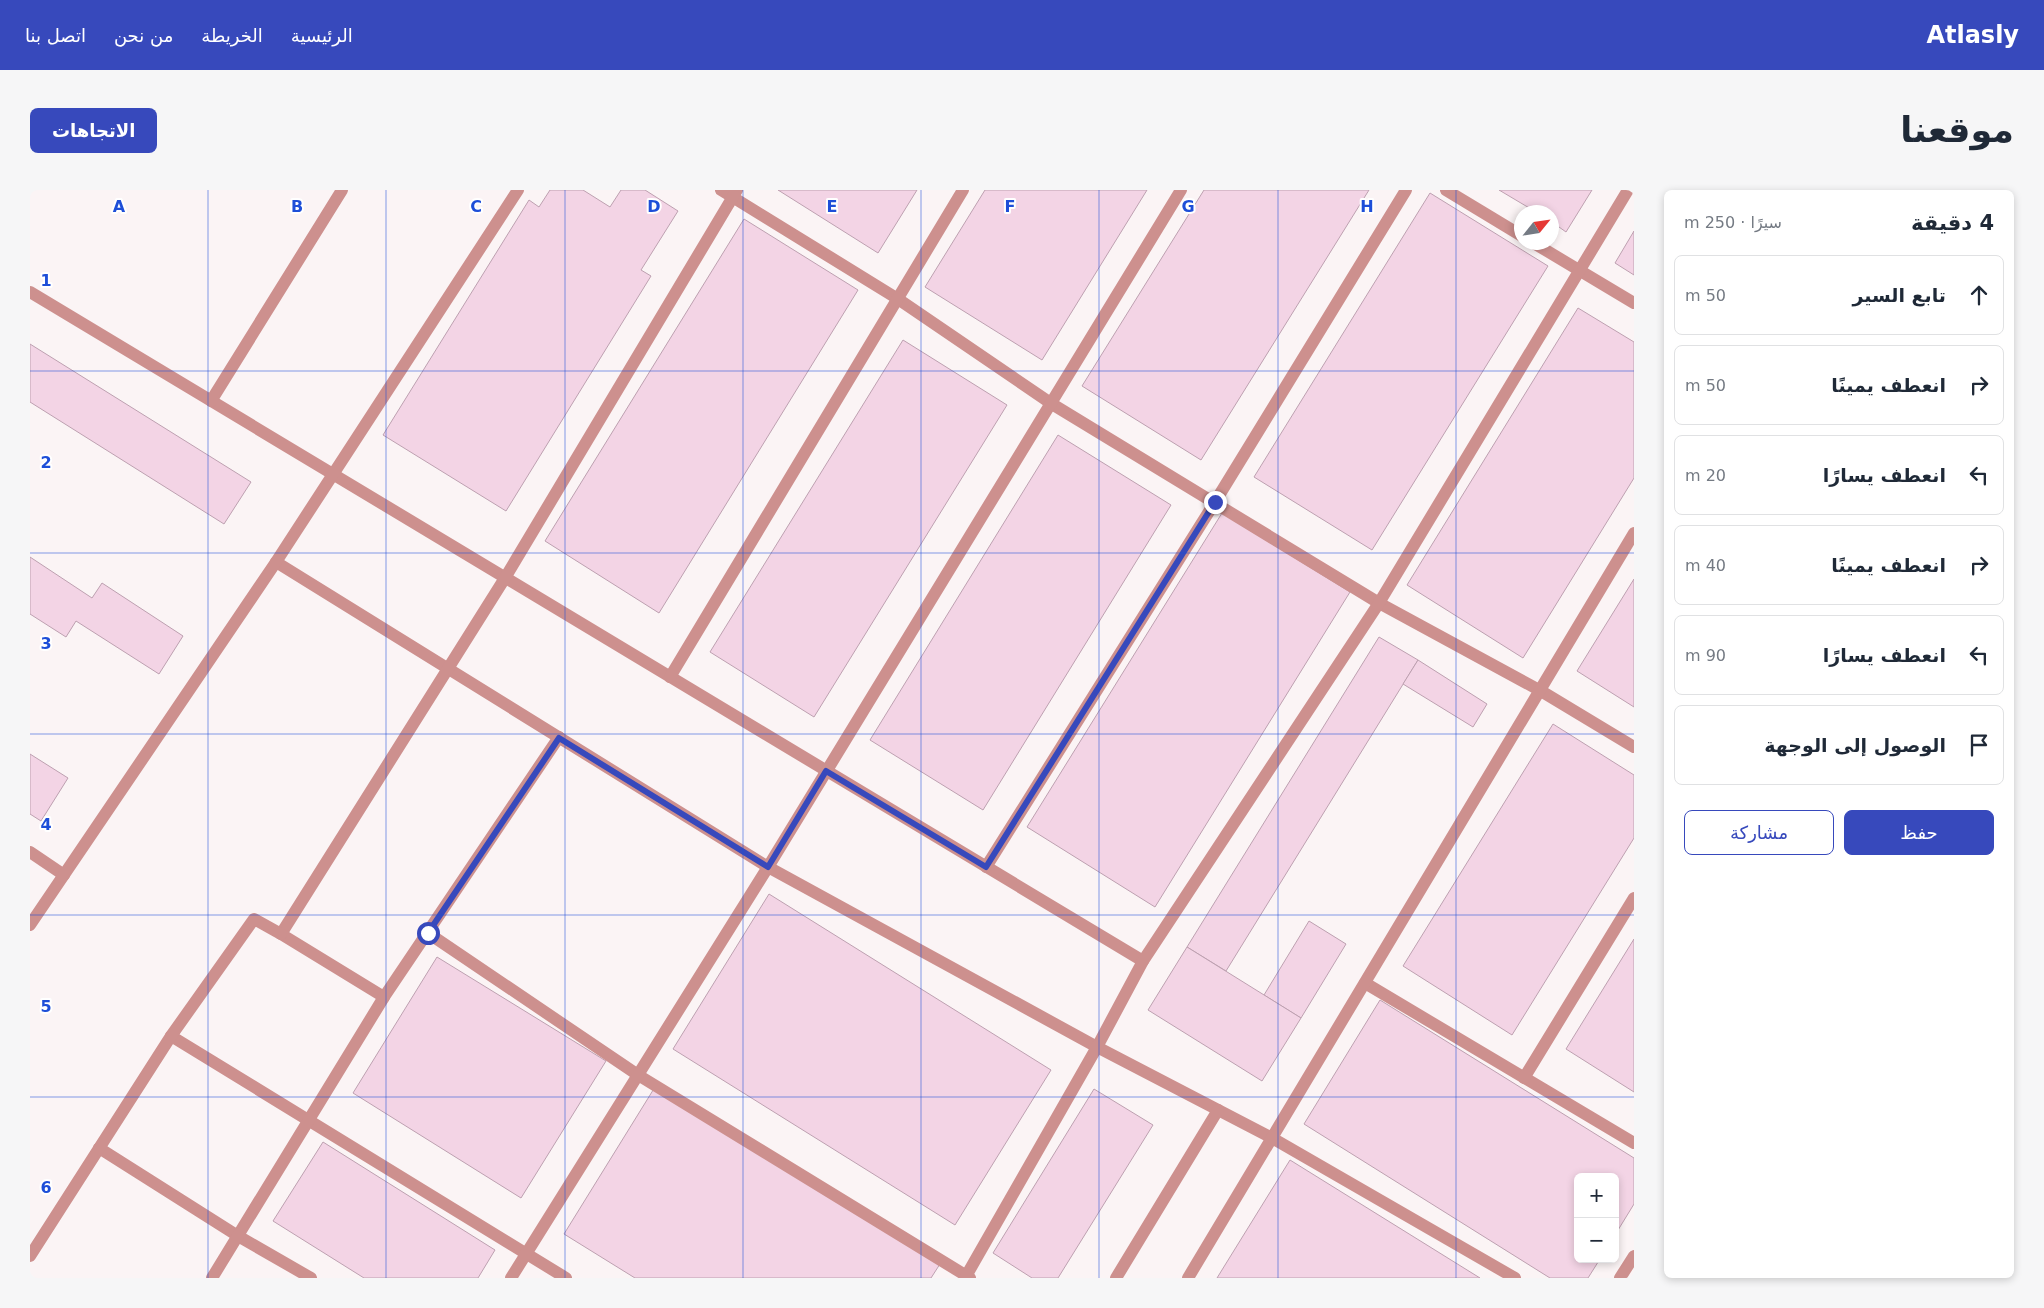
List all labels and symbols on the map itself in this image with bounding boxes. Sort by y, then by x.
text: A [113,197,126,216]
text: B [291,197,303,216]
text: C [470,197,482,216]
text: D [647,197,661,216]
text: E [827,197,837,216]
text: F [1005,197,1015,216]
text: G [1181,197,1195,216]
text: H [1360,197,1374,216]
north arrow [1514,205,1559,250]
text: 1 [40,271,52,290]
text: 2 [40,453,52,472]
route end [1204,491,1227,514]
text: 3 [40,634,52,653]
text: 4 [40,815,52,834]
route start [417,922,440,945]
text: 5 [40,997,52,1016]
text: 6 [40,1178,52,1197]

